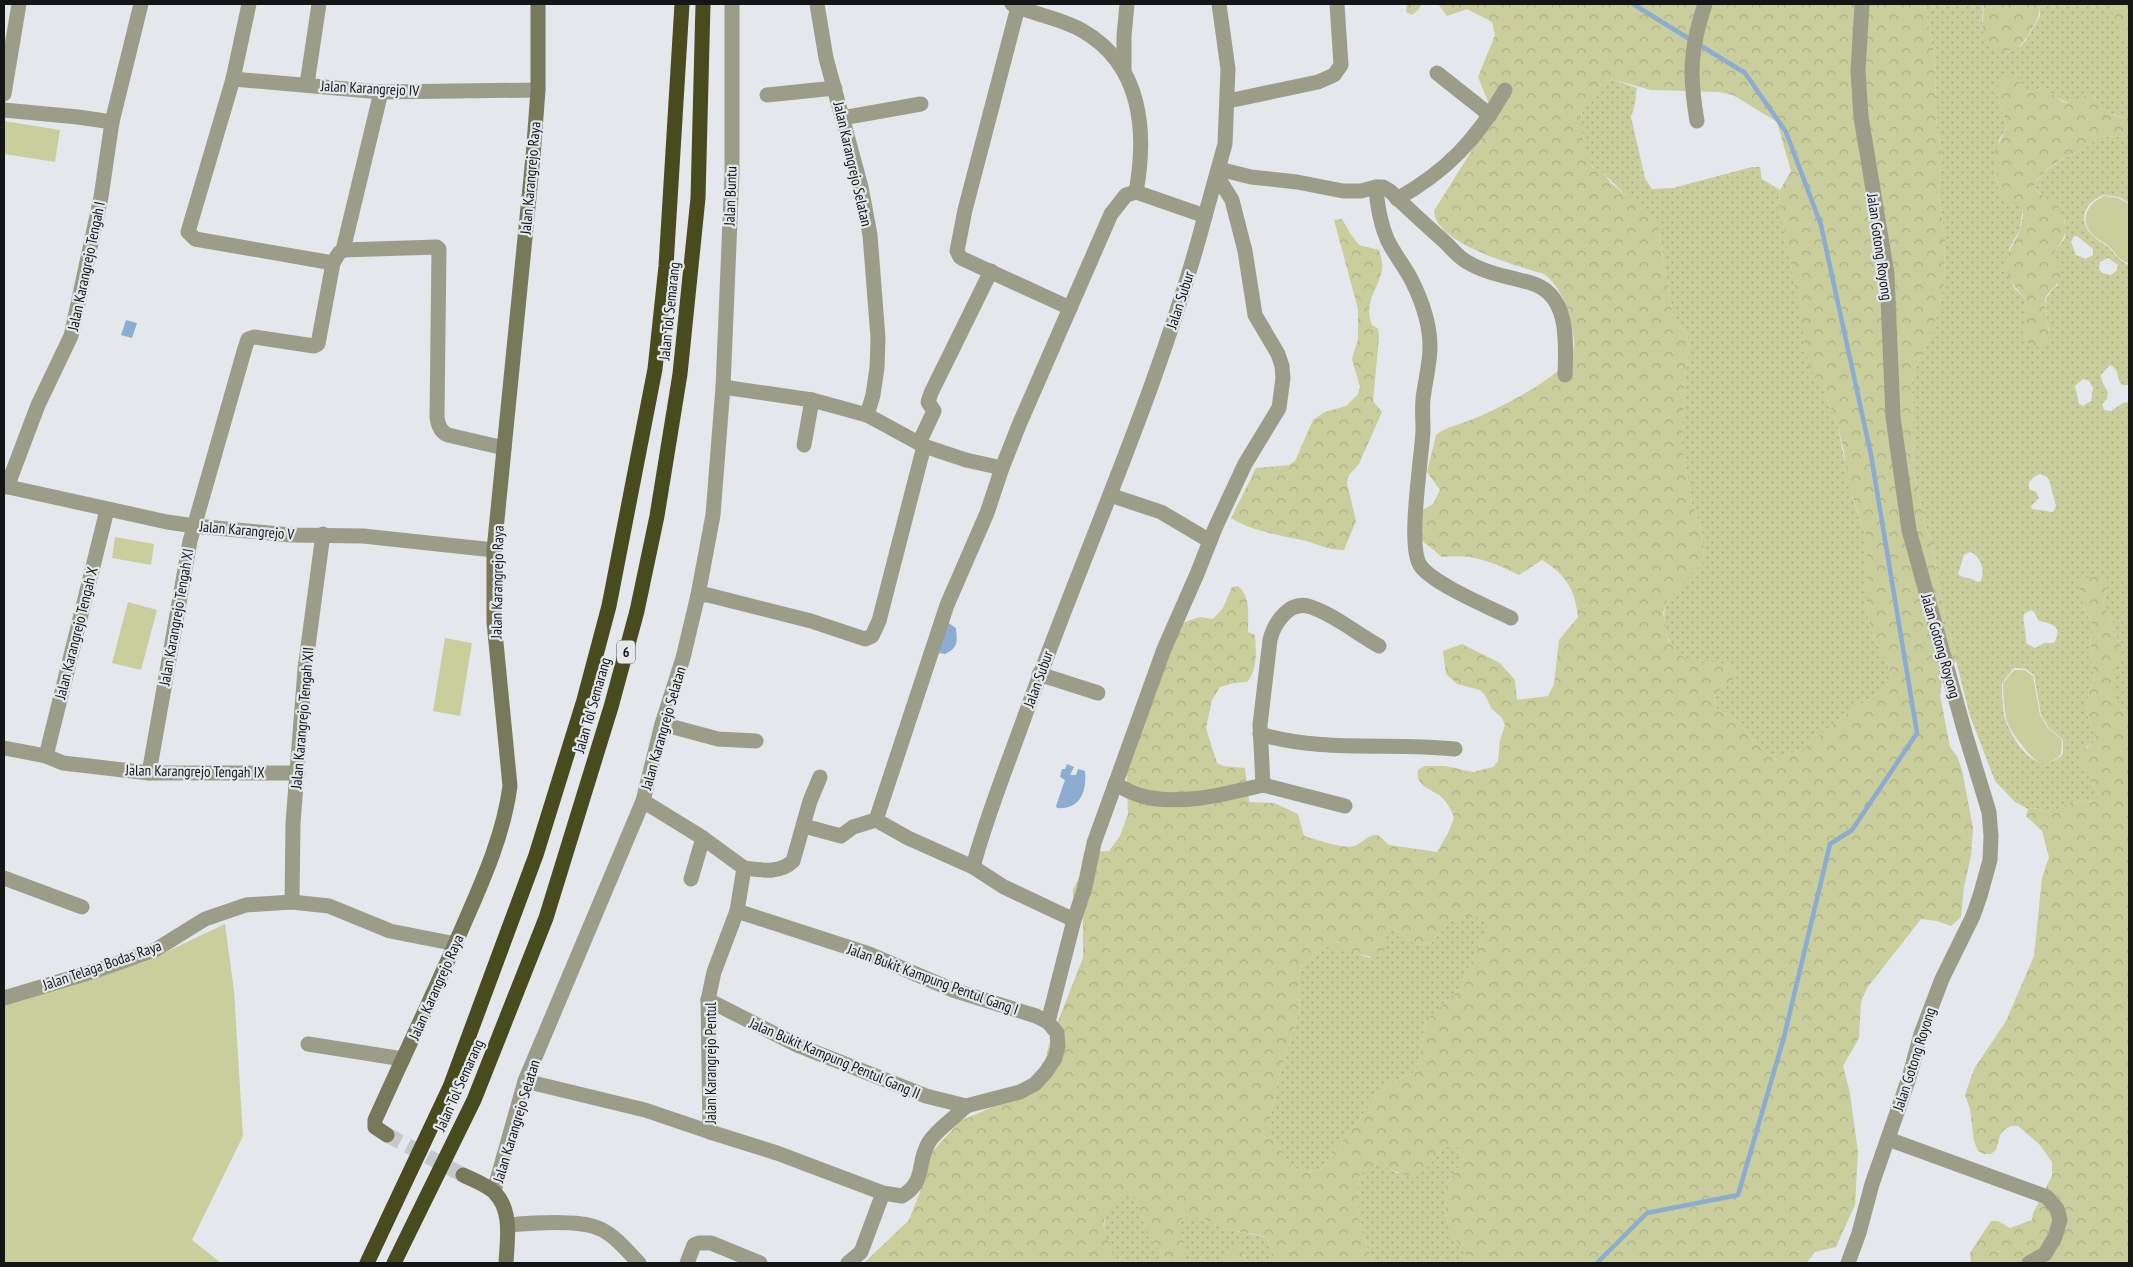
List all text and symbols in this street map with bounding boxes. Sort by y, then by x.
street label: Jalan Karangrejo IV [319,76,420,100]
street label: Jalan Karangrejo Selatan [829,99,877,228]
street label: Jalan Karangrejo Raya [516,121,544,236]
street label: Jalan Buntu [719,166,741,227]
street label: Jalan Gotong Royong [1863,191,1897,302]
street label: Jalan Karangrejo Tengah I [63,200,109,333]
street label: Jalan Tol Semarang [654,261,684,362]
street label: Jalan Subur [1162,268,1198,332]
street label: Jalan Karangrejo V [198,516,295,544]
street label: Jalan Karangrejo Raya [486,525,507,640]
street label: Jalan Karangrejo Tengah XI [154,547,197,688]
street label: Jalan Karangrejo Tengah X [50,565,102,702]
street label: Jalan Gotong Royong [1917,591,1965,700]
road number: 6 [617,640,635,664]
street label: Jalan Karangrejo Tengah XII [286,646,318,791]
street label: Jalan Subur [1019,647,1057,711]
street label: Jalan Tol Semarang [569,655,615,756]
street label: Jalan Karangrejo Selatan [636,664,690,793]
street label: Jalan Karangrejo Tengah IX [124,760,265,782]
street label: Jalan Karangrejo Raya [404,931,468,1043]
street label: Jalan Telaga Bodas Raya [39,936,164,995]
street label: Jalan Bukit Kampung Pentul Gang I [844,939,1021,1019]
street label: Jalan Karangrejo Pentul [701,1002,720,1125]
street label: Jalan Gotong Royong [1888,1005,1940,1114]
street label: Jalan Bukit Kampung Pentul Gang II [746,1013,923,1103]
street label: Jalan Tol Semarang [430,1036,488,1135]
street label: Jalan Karangrejo Selatan [488,1057,544,1186]

